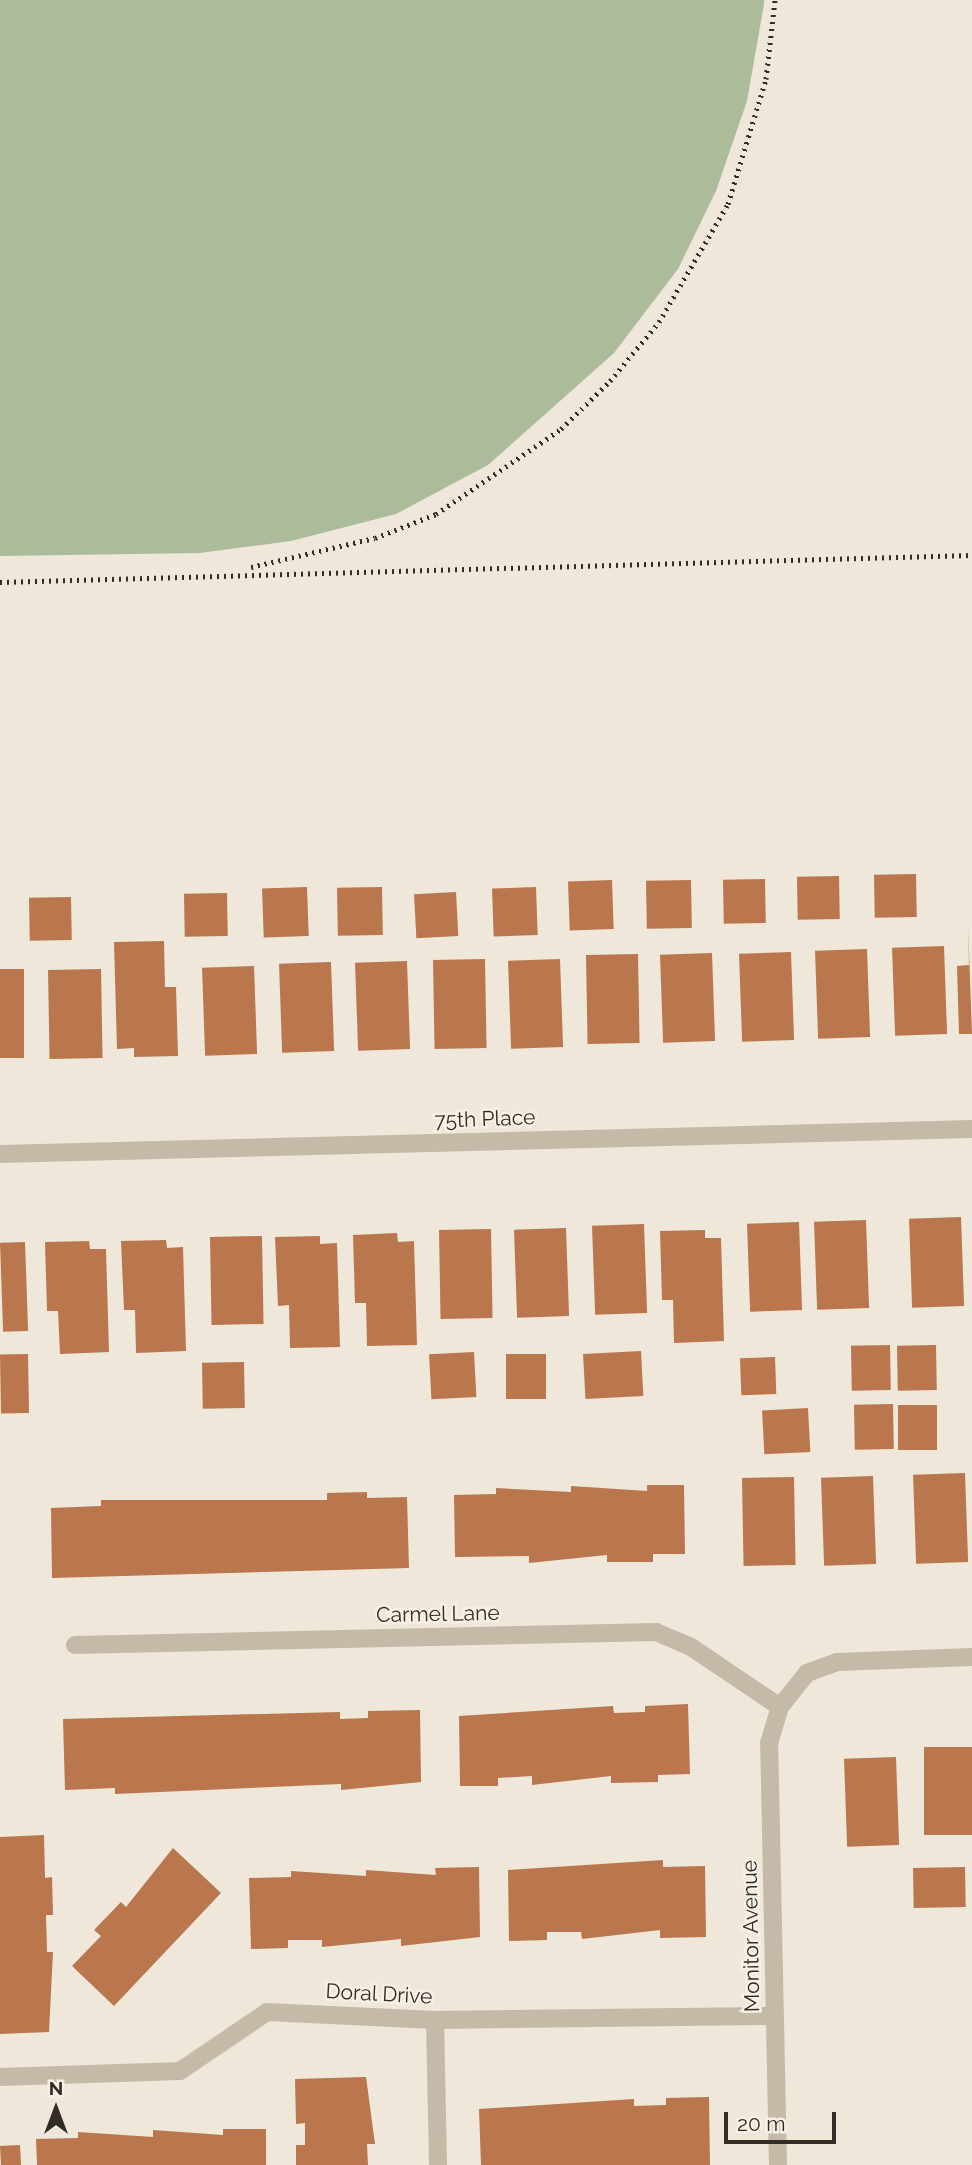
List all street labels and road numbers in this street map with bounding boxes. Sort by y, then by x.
street label: 75th Place [434,1105,536,1133]
street label: Carmel Lane [376,1600,500,1628]
street label: Monitor Avenue [737,1859,765,2013]
street label: Doral Drive [325,1979,433,2009]

